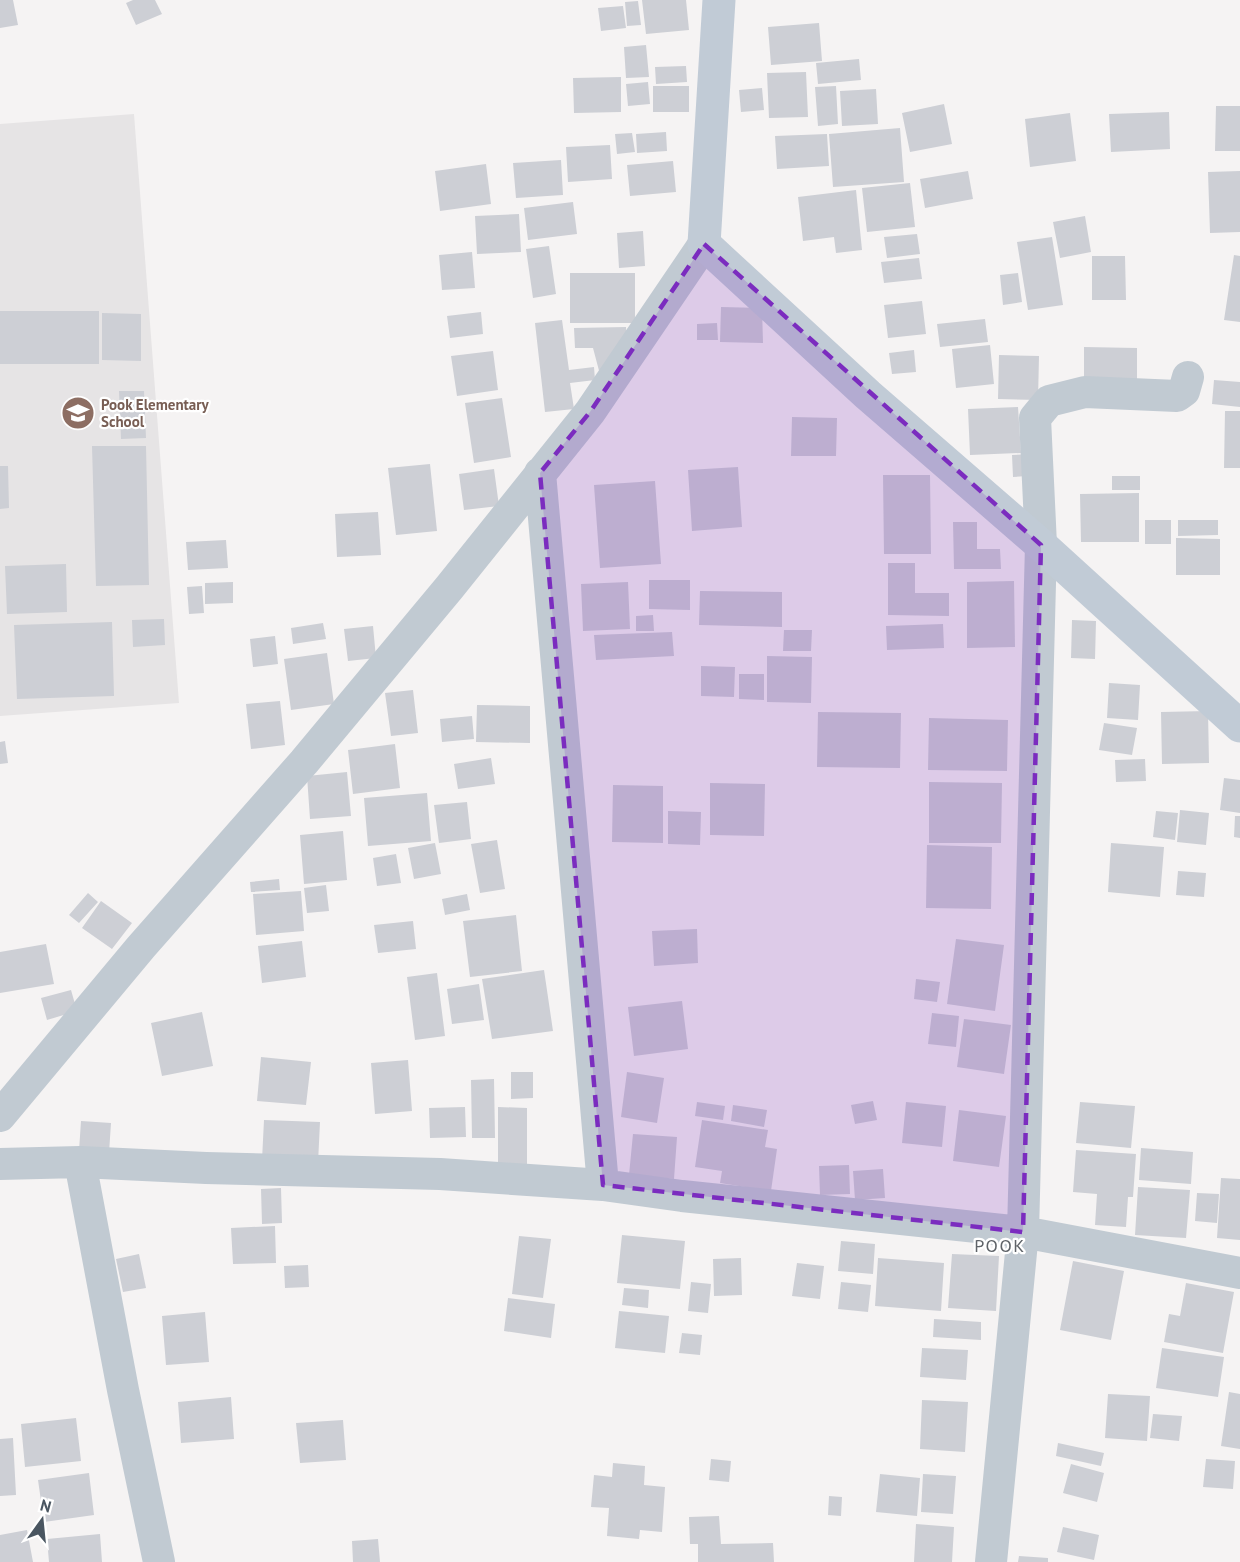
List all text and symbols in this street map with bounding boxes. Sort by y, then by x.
school or university icon: Pook Elementary School [60,395,96,431]
place label: Pook Elementary School [101,395,210,431]
district label: POOK [974,1234,1026,1257]
north arrow [12,1490,72,1550]
text: N [38,1494,54,1517]

